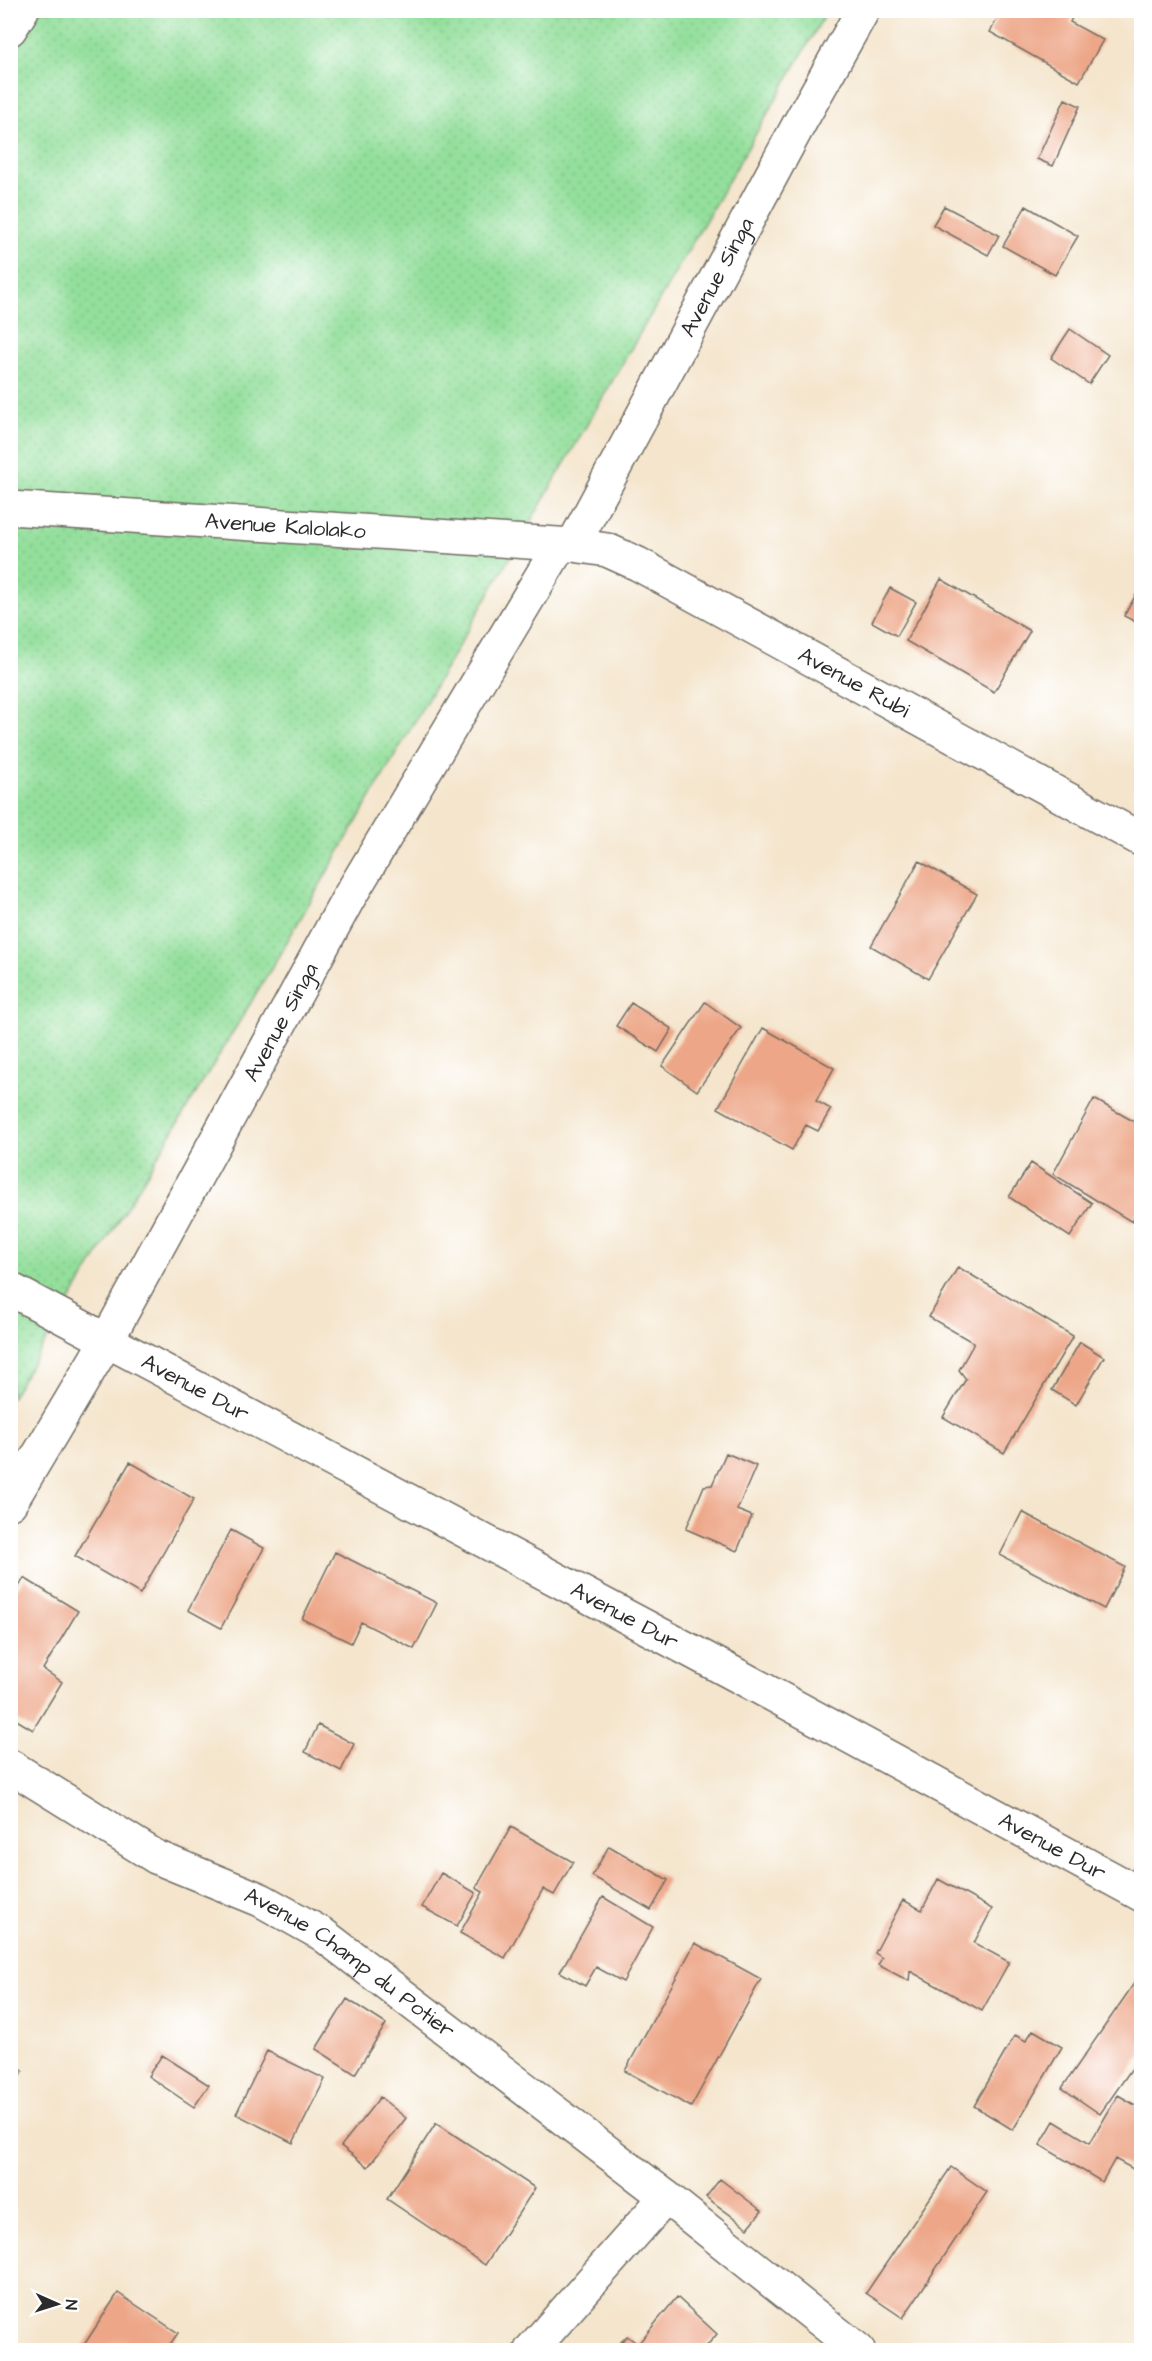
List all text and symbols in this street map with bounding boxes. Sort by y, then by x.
street label: Avenue Singa [672,212,762,342]
street label: Avenue Kalolako [204,505,367,547]
street label: Avenue Rubi [793,639,915,725]
street label: Avenue Singa [236,957,326,1087]
street label: Avenue Dur [136,1346,255,1429]
street label: Avenue Dur [565,1574,684,1657]
street label: Avenue Dur [993,1805,1112,1888]
street label: Avenue Champ du Potier [240,1879,461,2046]
north arrow [27,2274,87,2334]
text: N [60,2299,82,2310]

